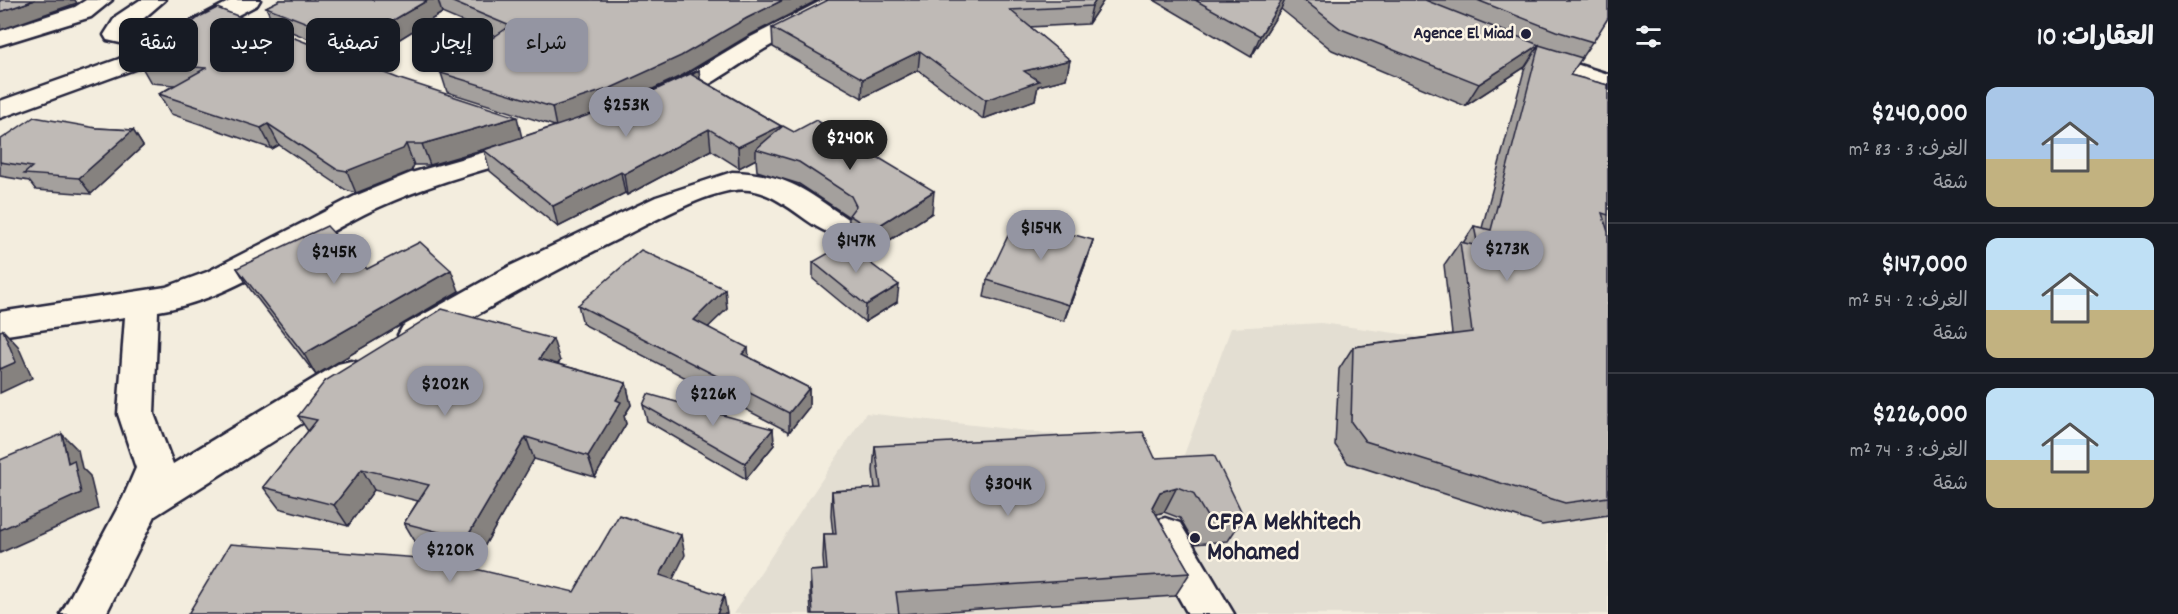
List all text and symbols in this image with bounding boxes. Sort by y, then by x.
chip: شقة [119,18,198,72]
chip: جديد [210,18,294,72]
chip: تصفية [306,18,400,72]
chip: إيجار [412,18,493,72]
chip: شراء [505,18,588,72]
icon: filters [1632,20,1665,53]
text: العقارات: 10 [2037,20,2154,57]
place label: Agence El Miad [1413,22,1514,47]
marker: Agence El Miad [1519,27,1533,41]
pin: $253K [584,87,668,138]
text: $253K [603,92,649,120]
text: $240,000 [1871,96,1968,133]
icon: home [2034,111,2106,183]
pin: $240K [808,120,892,171]
text: $240K [826,125,874,153]
text: الغرف: 3 · 83 m² [1849,137,1968,165]
text: شقة [1933,170,1968,198]
pin: $154K [999,210,1083,261]
text: $154K [1020,215,1062,243]
pin: $147K [814,223,898,274]
text: $147K [836,228,876,256]
pin: $273K [1465,231,1549,282]
pin: $245K [292,234,376,285]
text: $273K [1485,236,1529,264]
text: $245K [311,239,357,267]
text: $147,000 [1881,247,1968,284]
icon: home [2034,262,2106,334]
text: الغرف: 2 · 54 m² [1848,288,1968,316]
text: شقة [1933,321,1968,349]
pin: $202K [403,366,487,417]
text: $202K [421,371,469,399]
pin: $226K [671,376,755,427]
text: $226K [690,381,736,409]
text: $226,000 [1872,397,1968,434]
icon: home [2034,412,2106,484]
text: الغرف: 3 · 74 m² [1850,438,1968,466]
pin: $304K [966,466,1050,517]
text: $304K [984,471,1032,499]
text: شقة [1933,471,1968,499]
place label: CFPA Mekhitech Mohamed [1207,505,1361,572]
marker: CFPA Mekhitech Mohamed [1188,531,1202,545]
pin: $220K [408,532,492,583]
text: $220K [426,537,474,565]

